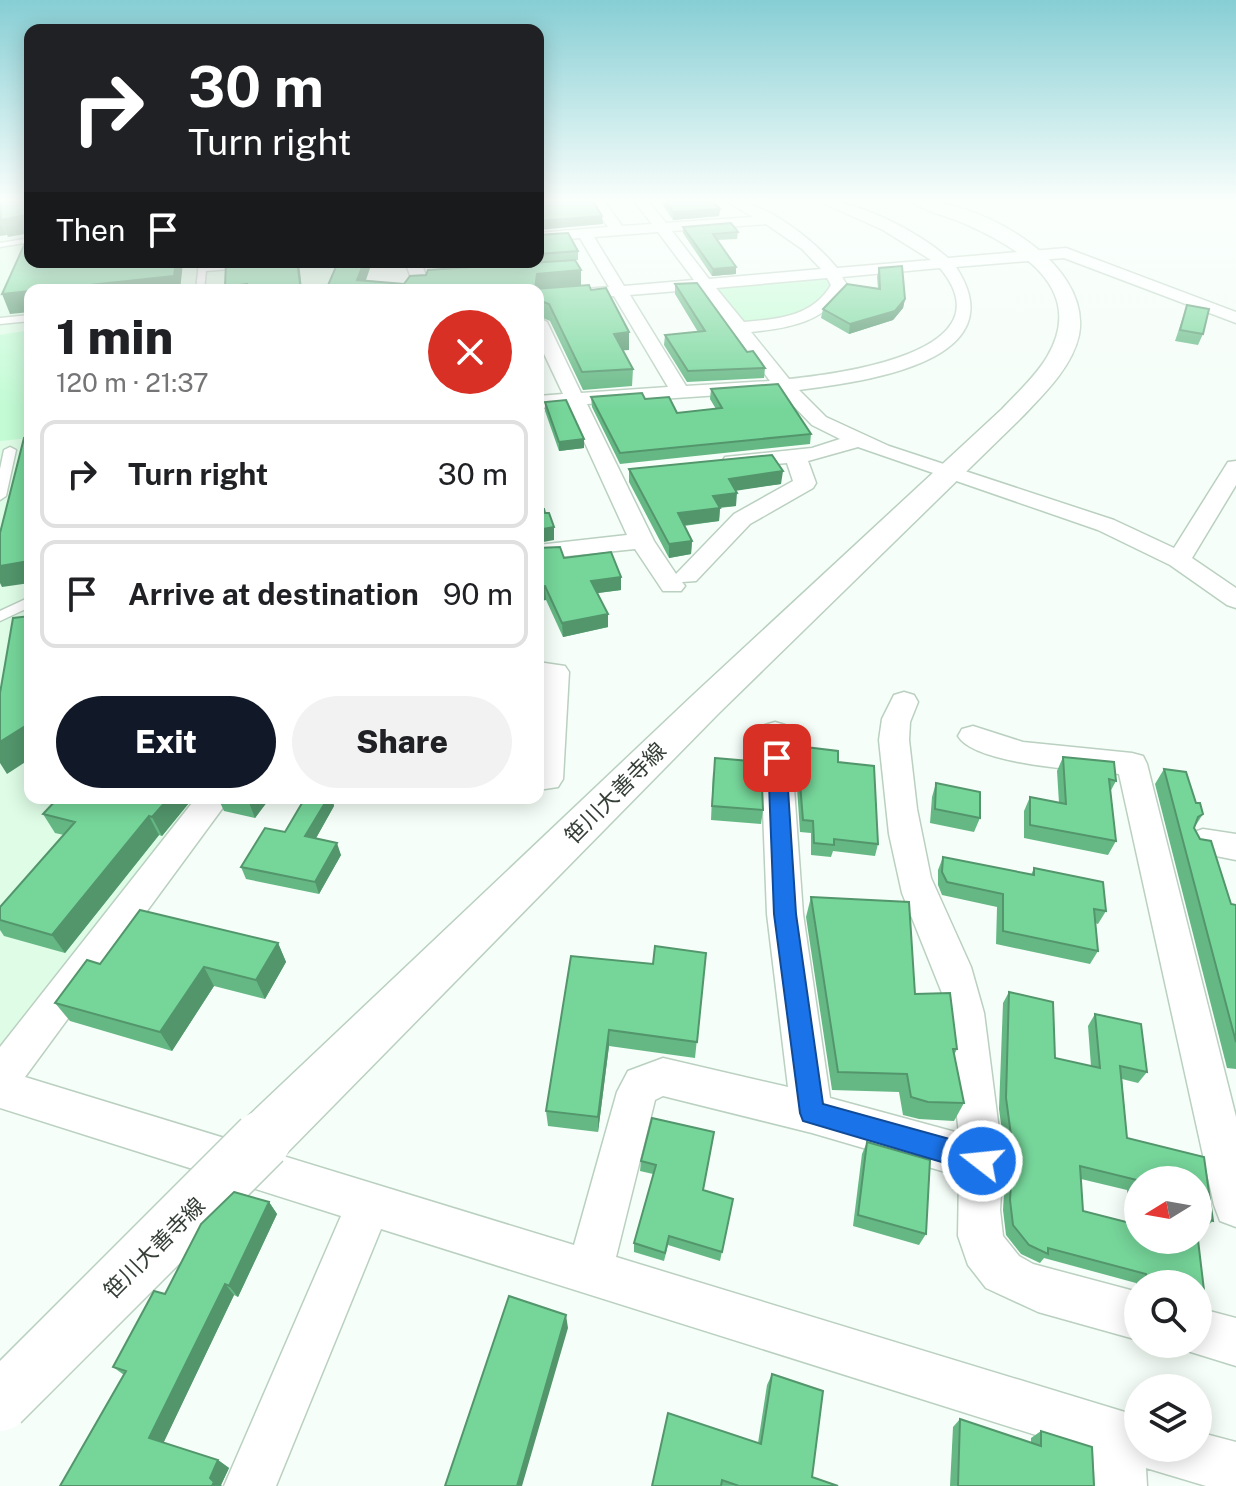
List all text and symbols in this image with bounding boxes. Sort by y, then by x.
text: 30 m [188,54,324,120]
icon: right [56,56,160,160]
text: Turn right [188,121,351,163]
icon: arrive [141,208,185,252]
text: Then [56,212,125,248]
text: 1 min [56,308,173,365]
button: close [428,310,512,394]
text: 120 m · 21:37 [56,367,209,398]
icon: right [60,452,104,496]
text: Turn right [128,456,268,492]
text: 30 m [438,456,508,492]
icon: arrive [60,572,104,616]
text: Arrive at destination [128,576,419,612]
text: 90 m [443,576,513,612]
button: Exit [56,696,276,788]
button: Share [292,696,512,788]
pin [743,724,811,792]
icon: arrive [755,736,799,780]
street label: 笹川大善寺線 [559,737,671,849]
position arrow [940,1119,1024,1203]
north arrow [1124,1166,1212,1254]
map controls [1124,1166,1212,1462]
street label: 笹川大善寺線 [98,1192,210,1304]
button: search [1124,1270,1212,1358]
button: layers [1124,1374,1212,1462]

